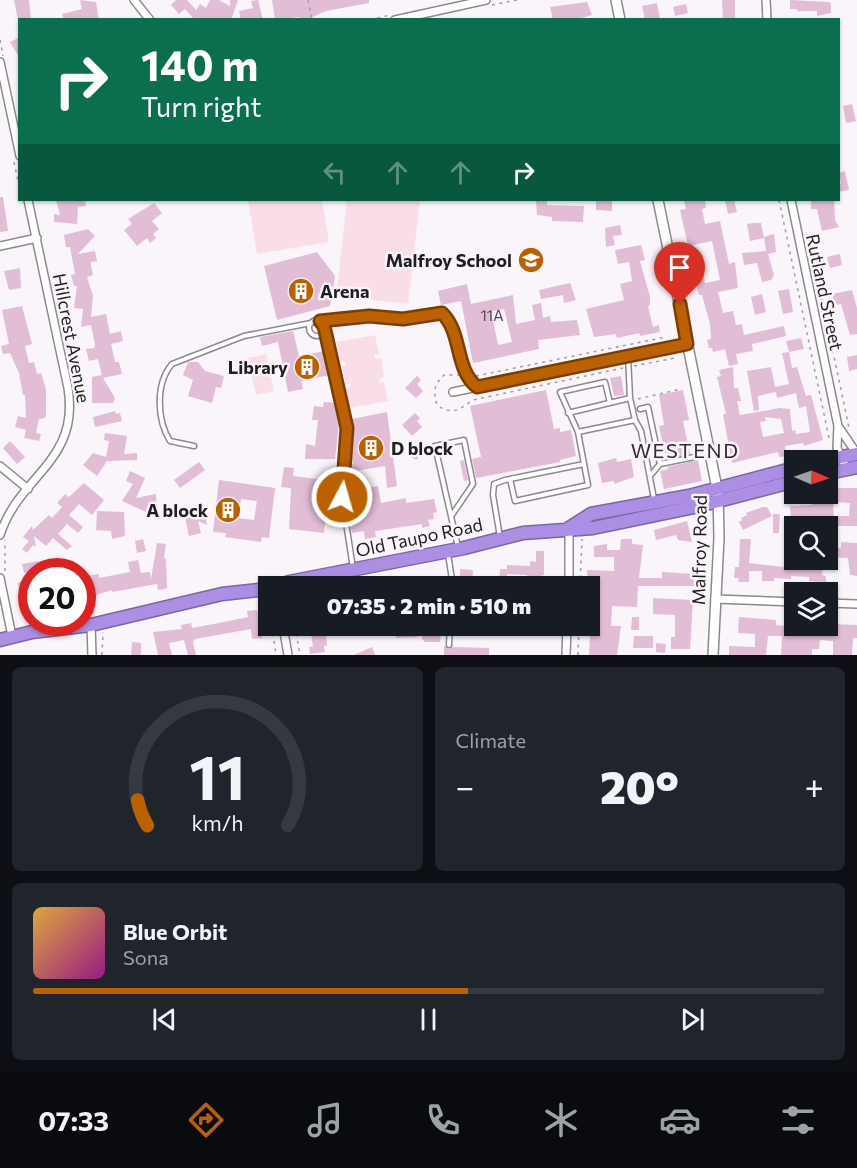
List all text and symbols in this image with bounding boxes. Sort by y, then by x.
text: 140 m [141,38,258,90]
icon: right [42,42,120,120]
text: Turn right [141,90,261,123]
icon: left [318,156,351,189]
icon: ahead [381,156,414,189]
icon: ahead [444,156,477,189]
icon: right [507,156,540,189]
street label: Rutland Street [802,232,848,352]
pin [654,242,705,304]
school or university icon: Malfroy School [516,245,546,275]
place label: Malfroy School [386,249,512,271]
icon: arrive [663,251,696,284]
street label: Hillcrest Avenue [49,271,95,405]
building icon: Arena [286,276,316,306]
place label: Arena [320,280,370,302]
house number: 11A [480,306,504,324]
building icon: Library [292,352,322,382]
place label: Library [228,356,288,378]
building icon: D block [356,433,386,463]
place label: D block [391,437,454,459]
district label: WESTEND [631,438,739,462]
north arrow [784,450,838,504]
map controls [784,450,838,636]
position arrow [310,465,374,529]
building icon: A block [213,495,243,525]
street label: Malfroy Road [687,495,711,605]
place label: A block [146,499,209,521]
street label: Old Taupo Road [353,513,485,561]
button: search [784,516,838,570]
speed limit sign: 20 [18,558,96,636]
button: layers [784,582,838,636]
text: 07:35 · 2 min · 510 m [327,592,531,619]
text: Climate [456,728,526,752]
text: 11 [189,737,245,813]
text: 20° [600,758,679,813]
text: − [456,765,474,806]
text: + [805,765,824,806]
text: km/h [191,809,243,835]
text: Blue Orbit [123,918,227,945]
text: Sona [123,945,169,969]
icon: previous [148,1003,181,1036]
icon: pause [412,1003,445,1036]
icon: next [676,1003,709,1036]
icon: directions [185,1099,227,1141]
icon: music [304,1099,346,1141]
icon: phone [422,1099,464,1141]
icon: climate [540,1099,582,1141]
icon: car [659,1099,701,1141]
icon: filters [777,1099,819,1141]
text: 07:33 [38,1104,109,1137]

